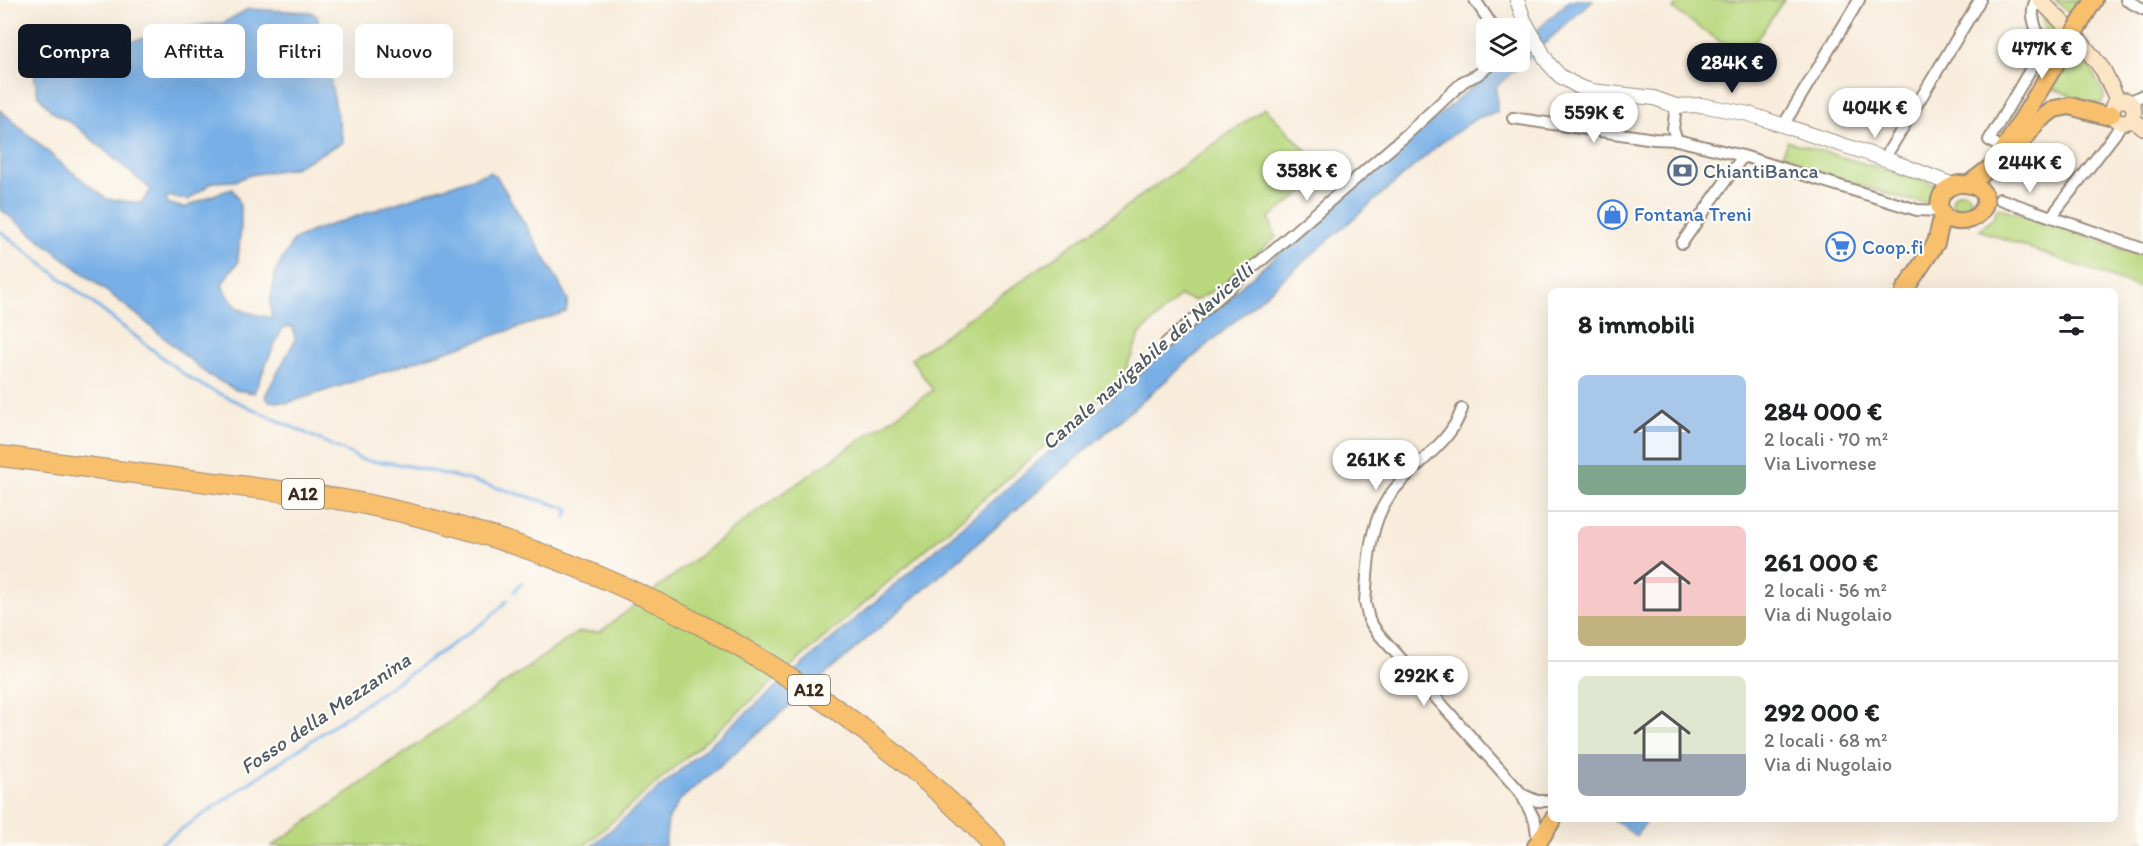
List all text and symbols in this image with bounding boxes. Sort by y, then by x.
map controls [1476,18,1530,72]
button: layers [1476,18,1530,72]
chip: Compra [18,24,131,78]
chip: Affitta [143,24,245,78]
chip: Filtri [257,24,343,78]
chip: Nuovo [355,24,453,78]
pin: 477K € [1993,29,2091,80]
text: 477K € [2012,36,2072,60]
pin: 284K € [1683,43,1781,94]
text: 284K € [1701,50,1763,74]
pin: 404K € [1826,88,1924,139]
pin: 559K € [1545,93,1643,144]
text: 404K € [1842,95,1908,119]
text: 559K € [1564,100,1624,124]
pin: 244K € [1981,143,2079,194]
text: 244K € [1998,150,2062,174]
pin: 358K € [1258,151,1356,202]
bank icon: ChiantiBanca [1666,155,1698,187]
text: 358K € [1276,158,1338,182]
place label: ChiantiBanca [1703,159,1819,183]
shop icon: Fontana Treni [1597,198,1629,230]
place label: Fontana Treni [1634,202,1752,226]
supermarket icon: Coop.fi [1825,231,1857,263]
place label: Coop.fi [1862,235,1923,259]
water label: Canale navigabile dei Navicelli [1036,256,1260,455]
text: 8 immobili [1578,308,1695,340]
icon: filters [2055,308,2088,341]
text: 284 000 € [1764,395,1882,427]
icon: home [1626,399,1698,471]
text: 2 locali · 70 m² [1764,427,1888,451]
pin: 261K € [1327,440,1425,491]
text: 261K € [1346,447,1406,471]
text: Via Livornese [1764,451,1877,475]
road number: A12 [282,479,324,509]
text: 261 000 € [1764,546,1878,578]
icon: home [1626,550,1698,622]
text: 2 locali · 56 m² [1764,578,1887,602]
text: Via di Nugolaio [1764,602,1892,626]
water label: Fosso della Mezzanina [235,646,415,779]
pin: 292K € [1375,656,1473,707]
text: 292K € [1394,663,1454,687]
road number: A12 [788,675,830,705]
text: 292 000 € [1764,696,1880,728]
icon: home [1626,700,1698,772]
text: 2 locali · 68 m² [1764,728,1888,752]
text: Via di Nugolaio [1764,752,1892,776]

